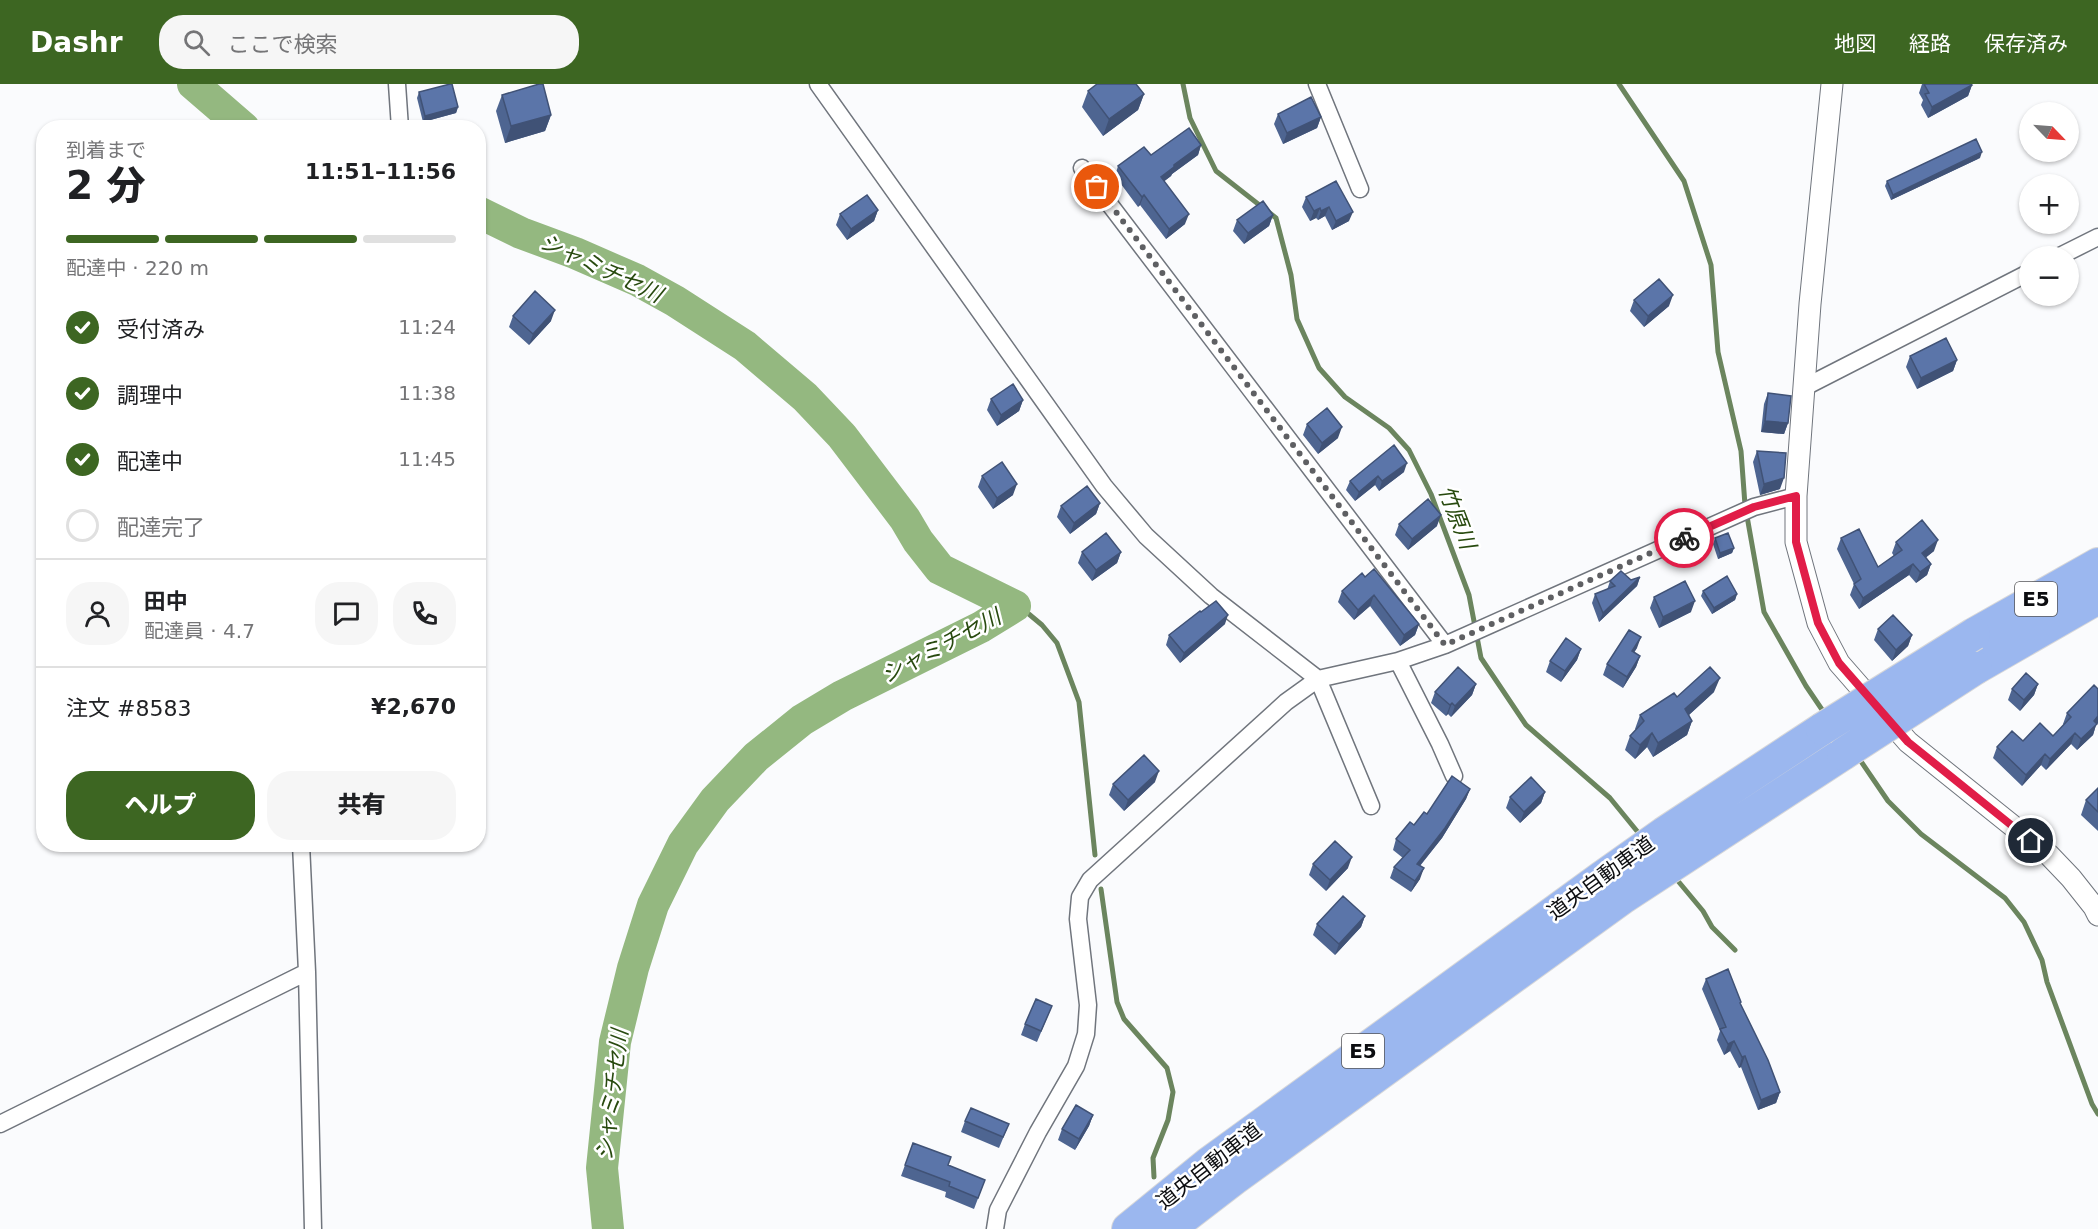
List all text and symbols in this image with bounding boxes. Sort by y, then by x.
search box [159,15,579,69]
text: Dashr [30,26,123,59]
icon: search [180,26,213,59]
text: ここで検索 [228,32,338,57]
text: 地図 [1834,32,1876,56]
text: 経路 [1909,32,1951,56]
text: 保存済み [1984,32,2068,56]
north arrow [2019,102,2079,162]
map controls [2019,102,2079,306]
text: 到着まで [66,138,146,162]
text: 11:51–11:56 [305,159,456,184]
pin [1071,161,1122,212]
text: 2 分 [66,163,146,208]
icon: bag [1080,170,1113,203]
button: + [2019,174,2079,234]
water label: シャミチセ川 [536,229,668,308]
button: − [2019,246,2079,306]
text: 配達中 · 220 m [66,256,209,280]
icon: check [66,311,99,344]
text: 11:24 [398,315,456,339]
text: 受付済み [117,317,205,342]
icon: check [66,377,99,410]
text: 11:38 [398,381,456,405]
text: 調理中 [117,383,183,408]
icon: check [66,443,99,476]
text: 11:45 [398,447,456,471]
text: 配達中 [117,449,183,474]
water label: 竹原川 [1434,482,1481,554]
courier [1654,508,1714,568]
text: 配達完了 [117,515,205,540]
icon: bike [1668,522,1701,555]
button: person [66,582,129,645]
button: chat [315,582,378,645]
button: phone [393,582,456,645]
road number: E5 [2015,582,2057,616]
text: 田中 [144,589,188,614]
water label: シャミチセ川 [877,603,1007,688]
text: 配達員 · 4.7 [144,619,255,643]
text: ¥2,670 [371,694,456,719]
text: 注文 #8583 [66,696,191,721]
button: ヘルプ [66,771,255,840]
button: 共有 [267,771,456,840]
pin [2005,815,2056,866]
icon: home [2014,824,2047,857]
street label: 道央自動車道 [1543,831,1659,925]
water label: シャミチセ川 [592,1026,633,1162]
road number: E5 [1342,1034,1384,1068]
street label: 道央自動車道 [1152,1118,1266,1214]

